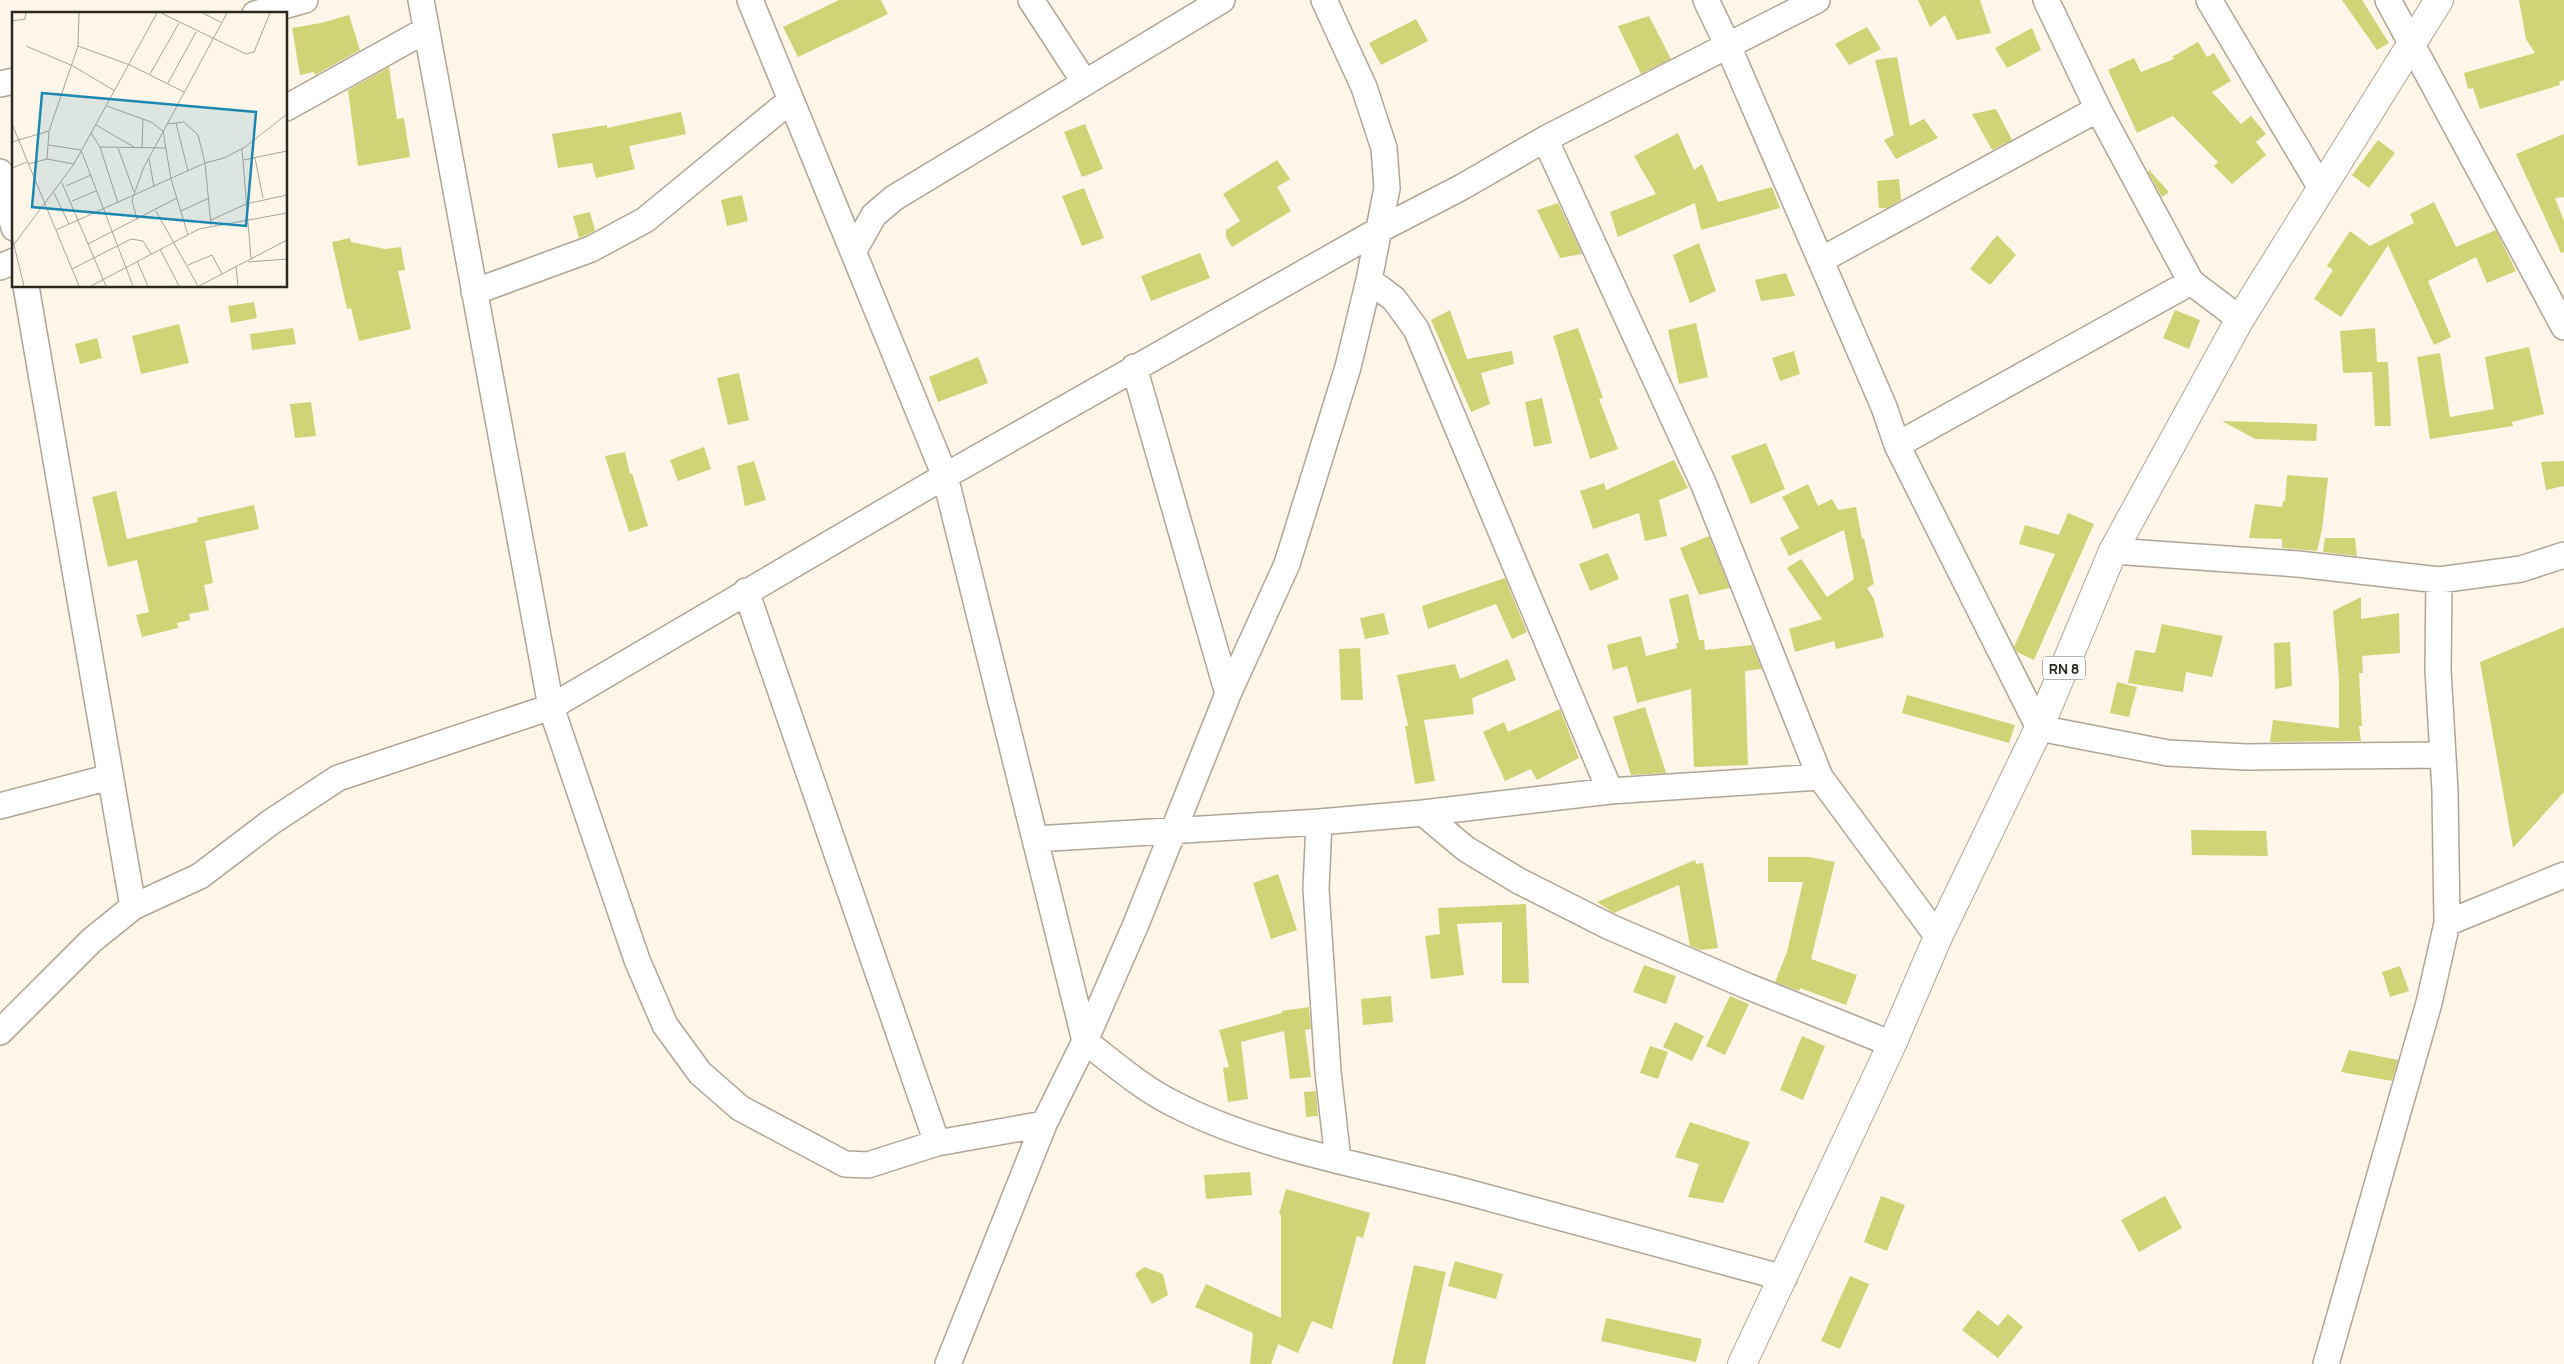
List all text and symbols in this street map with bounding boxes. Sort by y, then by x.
inset map [12,12,288,288]
road number: RN 8 [2043,656,2085,680]

